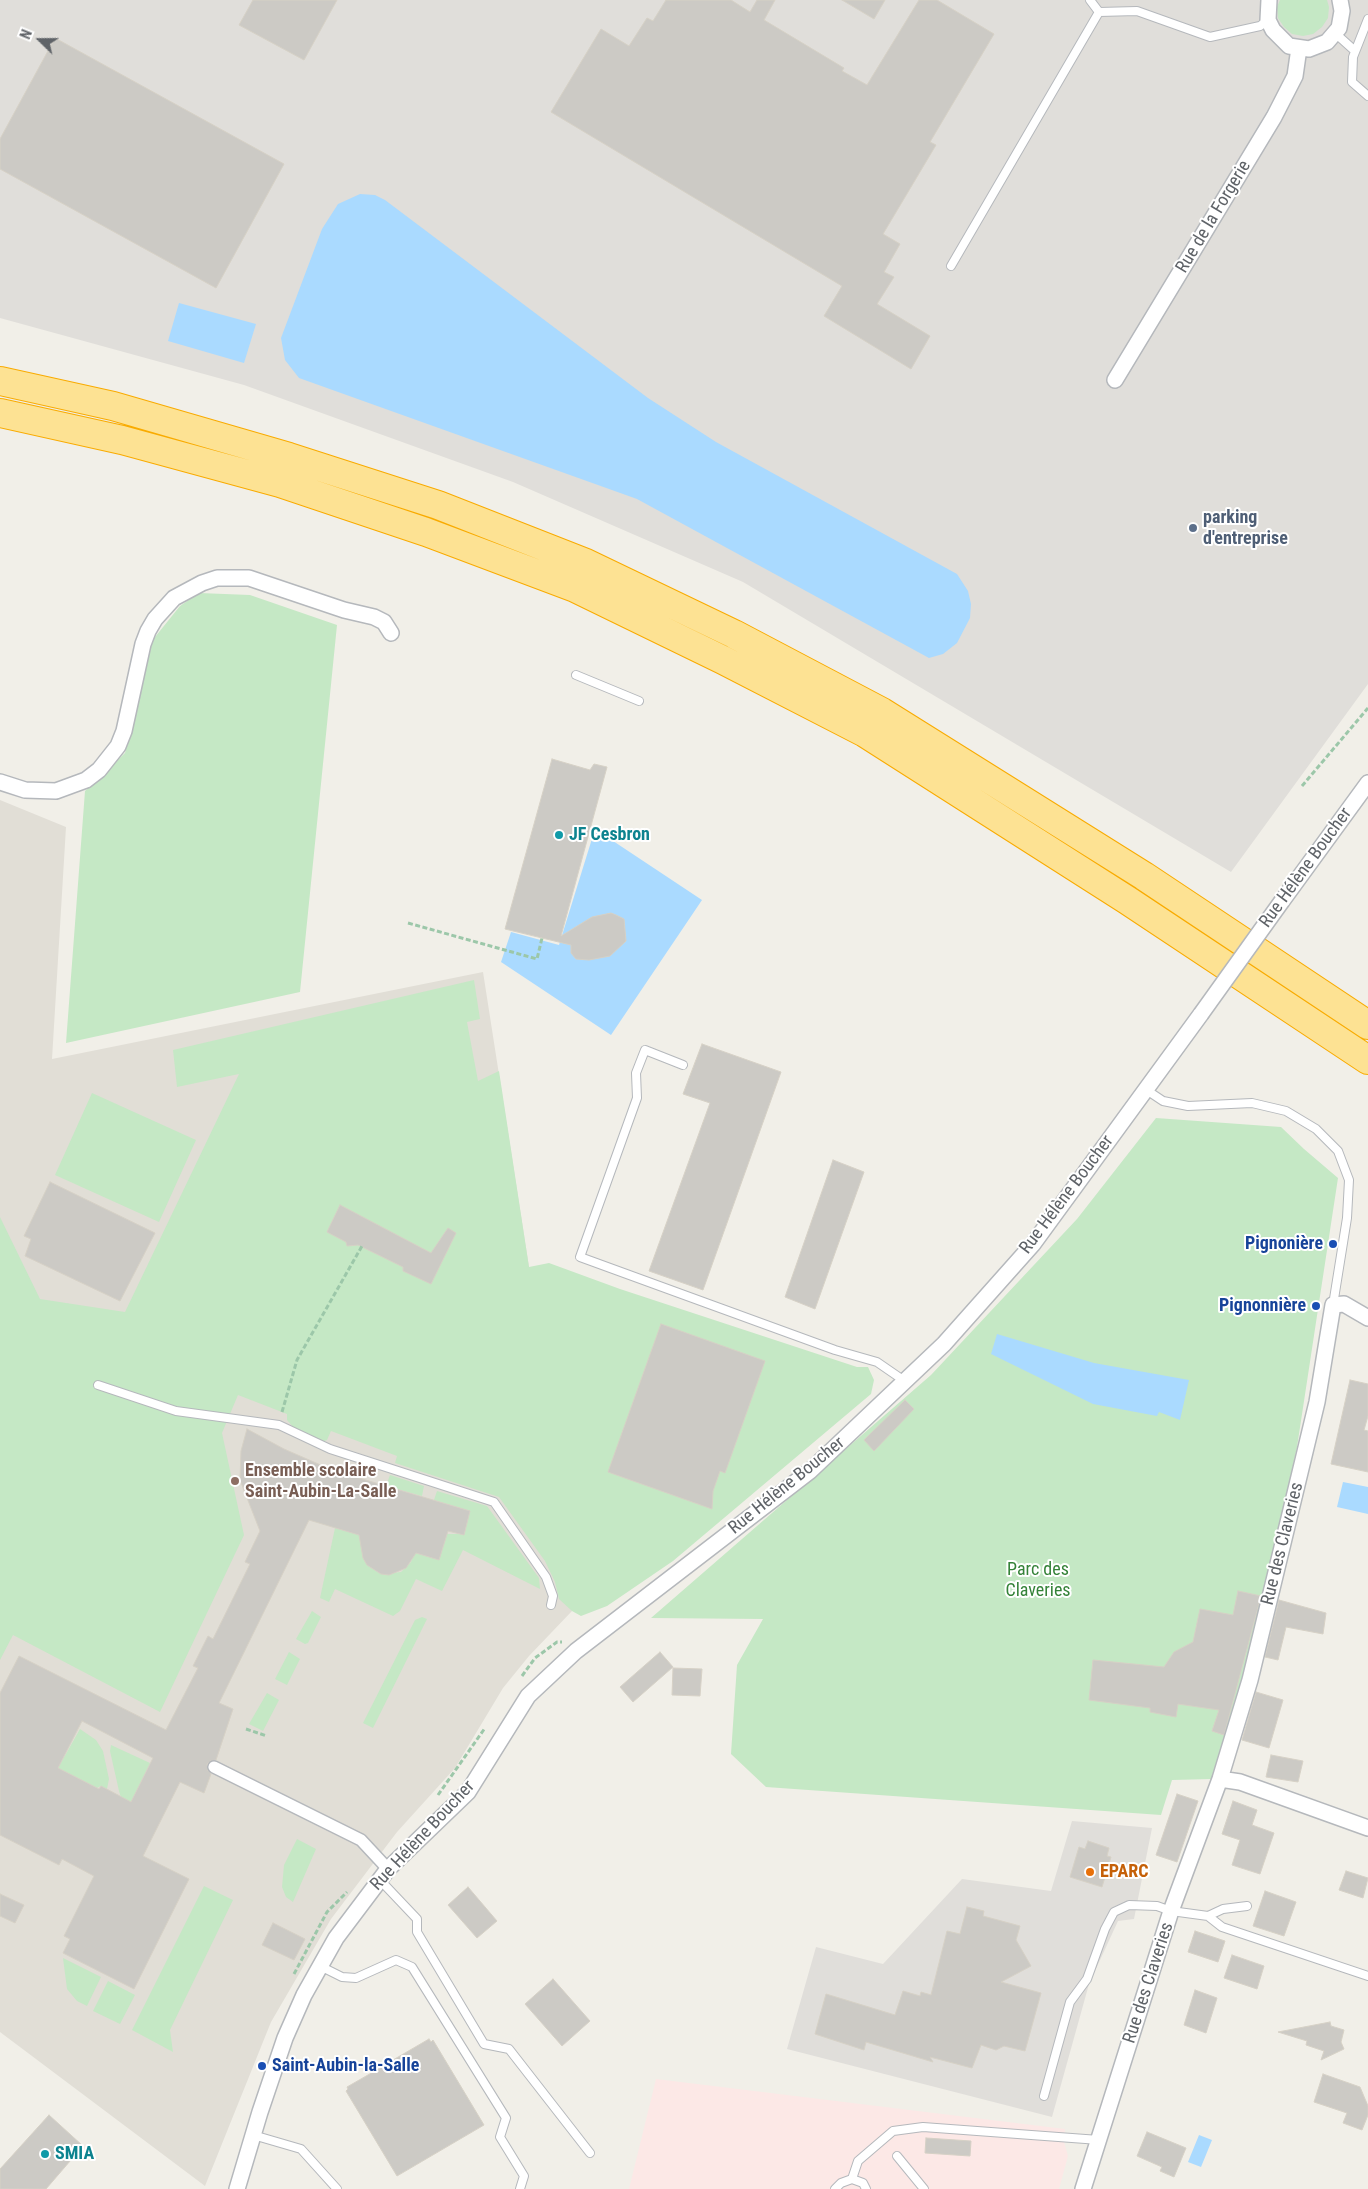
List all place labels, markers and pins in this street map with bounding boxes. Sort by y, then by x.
place label: parking d'entreprise [1203,507,1288,550]
marker: parking d'entreprise [1187,522,1199,534]
place label: JF Cesbron [569,824,650,846]
marker: JF Cesbron [553,829,565,841]
place label: Pignonière [1245,1233,1323,1255]
marker: Pignonière [1327,1238,1339,1250]
place label: Pignonnière [1219,1295,1306,1317]
marker: Pignonnière [1310,1300,1322,1312]
place label: Ensemble scolaire Saint-Aubin-La-Salle [245,1460,396,1502]
marker: Ensemble scolaire Saint-Aubin-La-Salle [229,1475,241,1487]
place label: EPARC [1100,1861,1148,1883]
marker: EPARC [1084,1866,1096,1878]
place label: Saint-Aubin-la-Salle [272,2055,419,2077]
marker: Saint-Aubin-la-Salle [256,2060,268,2072]
place label: SMIA [55,2143,94,2165]
marker: SMIA [39,2148,51,2160]

